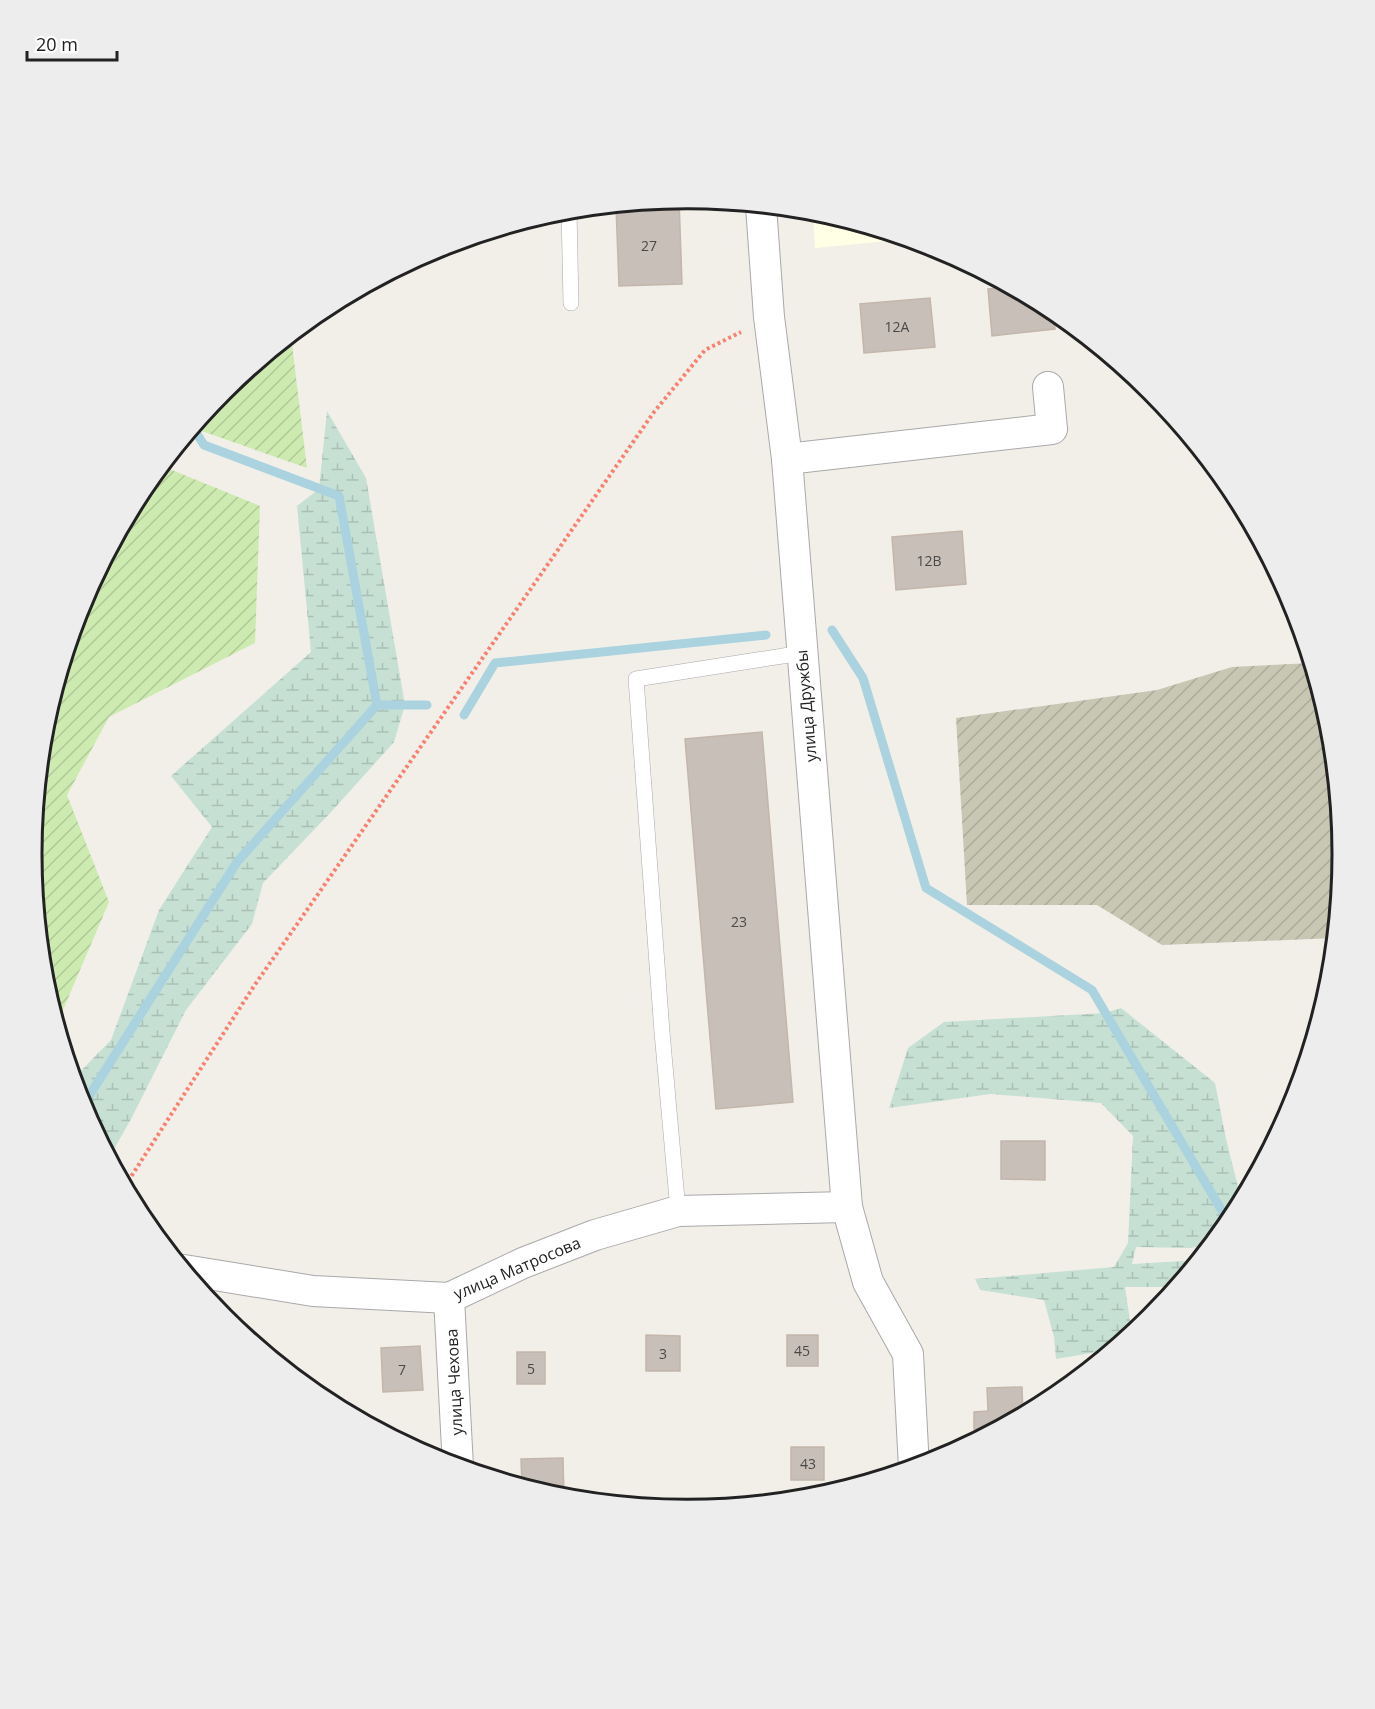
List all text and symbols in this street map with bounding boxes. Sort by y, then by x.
scale bar [27,24,117,62]
text: 20 m [36,32,78,56]
house number: 27 [641,236,657,255]
house number: 12А [885,317,910,336]
house number: 12В [916,551,942,570]
street label: улица Дружбы [790,649,822,763]
house number: 23 [731,912,747,931]
street label: улица Матросова [450,1231,584,1305]
street label: улица Чехова [440,1328,468,1436]
house number: 45 [794,1341,810,1360]
house number: 3 [659,1344,667,1363]
house number: 5 [527,1359,535,1378]
house number: 7 [398,1360,406,1379]
house number: 43 [800,1454,816,1473]

